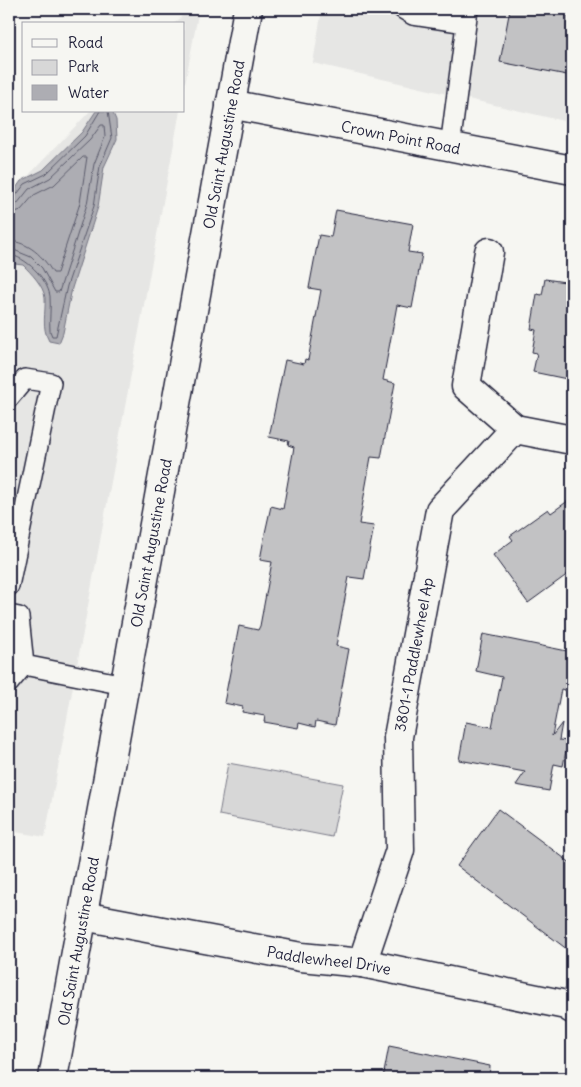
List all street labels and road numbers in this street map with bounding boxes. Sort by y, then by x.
street label: Old Saint Augustine Road [199,58,248,230]
street label: Crown Point Road [340,116,462,158]
street label: Old Saint Augustine Road [126,457,175,629]
street label: 3801-1 Paddlewheel Ap [390,576,437,733]
street label: Old Saint Augustine Road [53,855,103,1027]
street label: Paddlewheel Drive [265,941,393,978]

